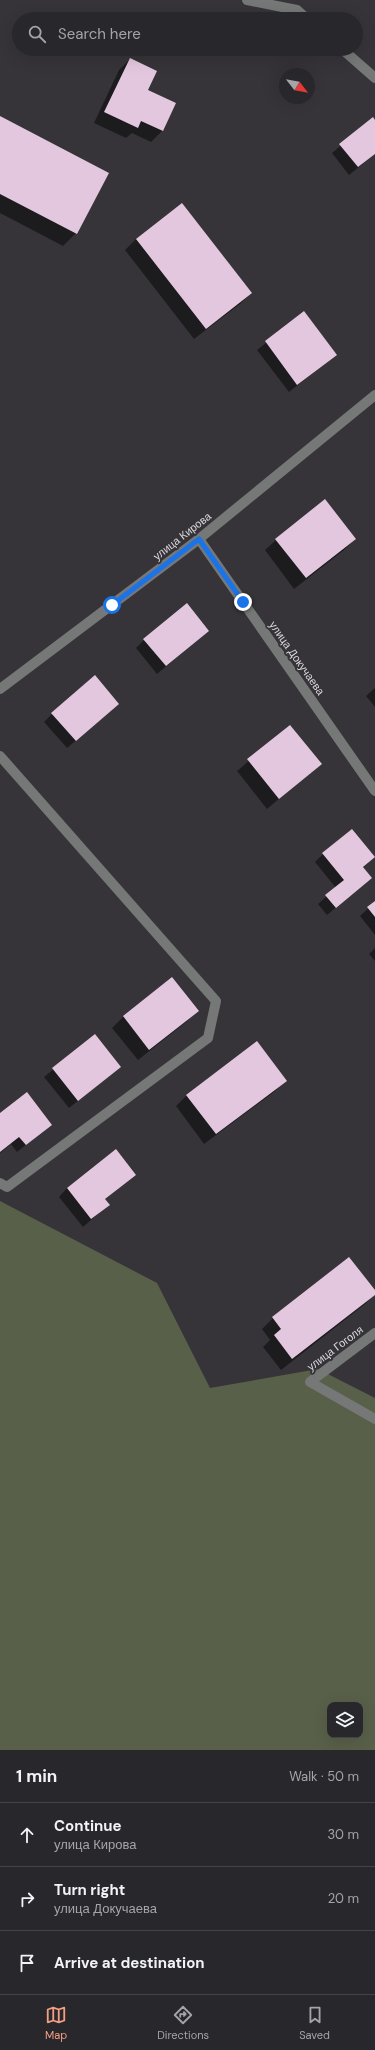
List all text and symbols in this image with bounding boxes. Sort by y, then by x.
search box [12,12,363,56]
icon: search [26,23,48,45]
text: Search here [58,24,141,44]
north arrow [279,68,315,104]
street label: улица Кирова [150,508,215,563]
route end [234,593,252,611]
route start [103,596,121,614]
street label: улица Докучаева [266,618,328,698]
street label: улица Гоголя [304,1322,366,1374]
map controls [327,1702,363,1738]
button: layers [327,1702,363,1738]
text: 1 min [16,1765,57,1787]
text: Walk · 50 m [289,1768,359,1785]
text: Continue [54,1816,122,1836]
icon: ahead [16,1824,38,1846]
text: 30 m [327,1826,359,1843]
text: улица Кирова [54,1836,136,1853]
text: Turn right [54,1880,125,1900]
icon: right [16,1888,38,1910]
text: 20 m [328,1890,359,1907]
text: улица Докучаева [54,1900,157,1917]
icon: arrive [16,1952,38,1974]
text: Arrive at destination [54,1953,205,1973]
tab: Map [45,2004,67,2042]
tab: Directions [157,2004,209,2042]
tab: Saved [299,2004,330,2042]

